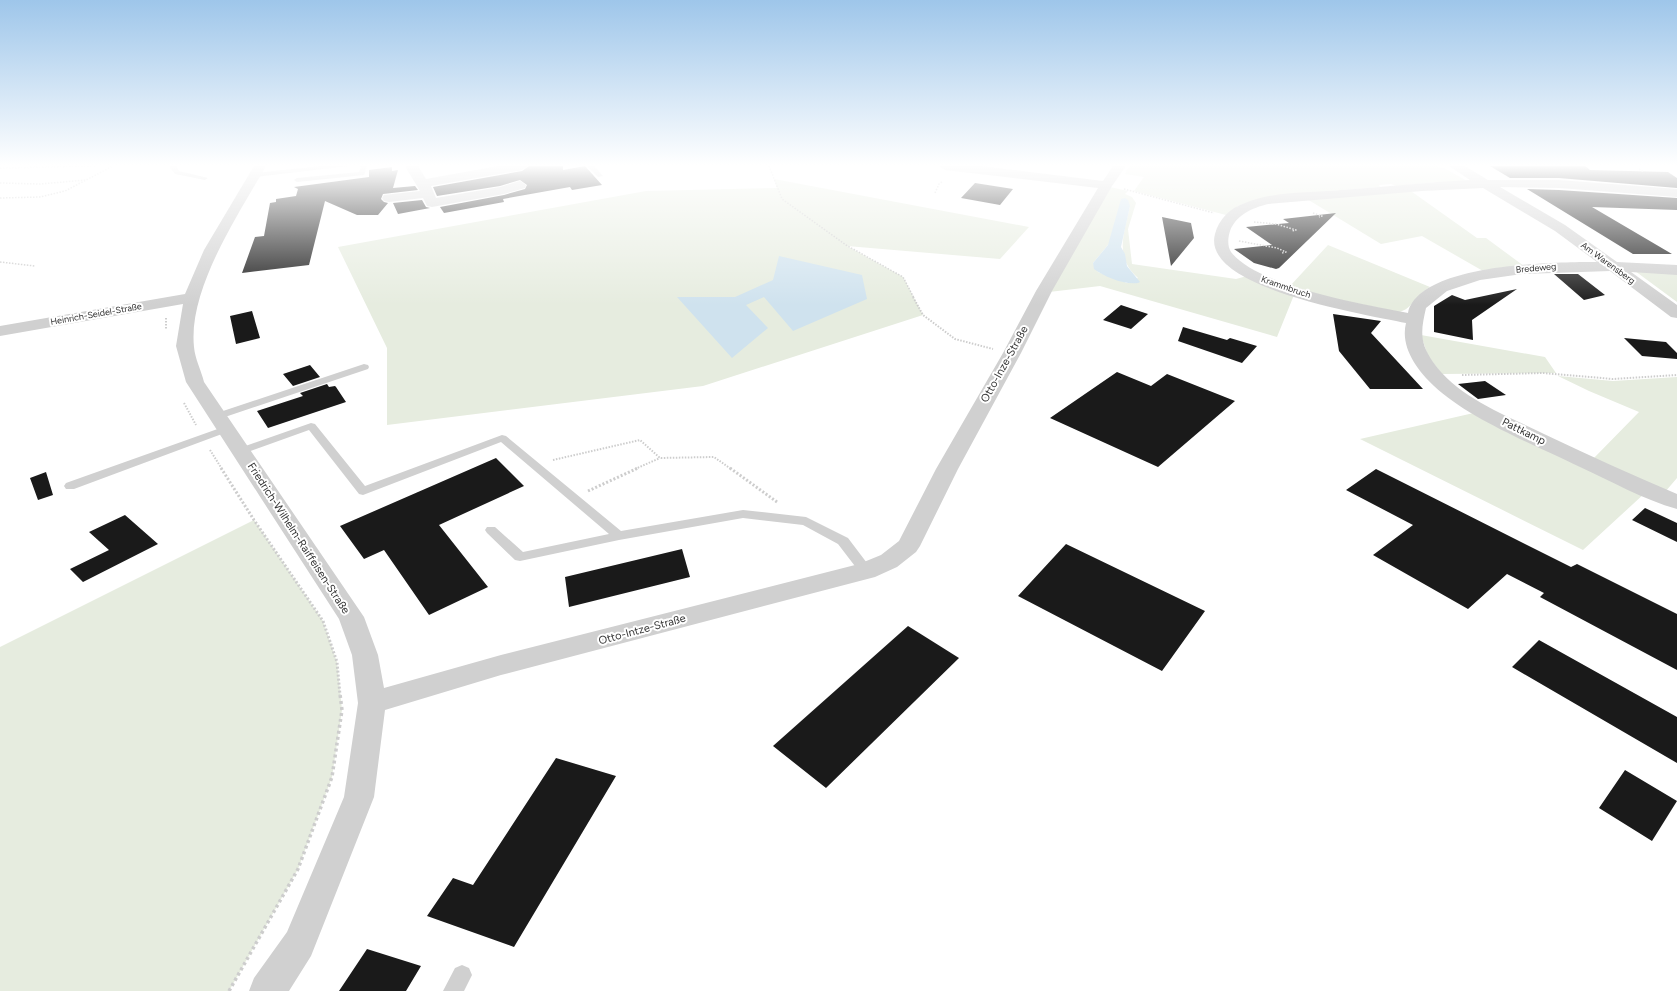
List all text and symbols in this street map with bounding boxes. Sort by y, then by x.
street label: Am Warensberg [1579,239,1638,286]
street label: Bredeweg [1515,260,1557,275]
street label: Krammbruch [1260,273,1312,300]
street label: Heinrich-Seidel-Straße [49,300,143,327]
street label: Otto-Inze-Straße [978,324,1031,405]
street label: Pattkamp [1500,415,1548,448]
street label: Friedrich-Wilhelm-Raiffeisen-Straße [245,460,352,616]
street label: Otto-Intze-Straße [597,612,687,647]

